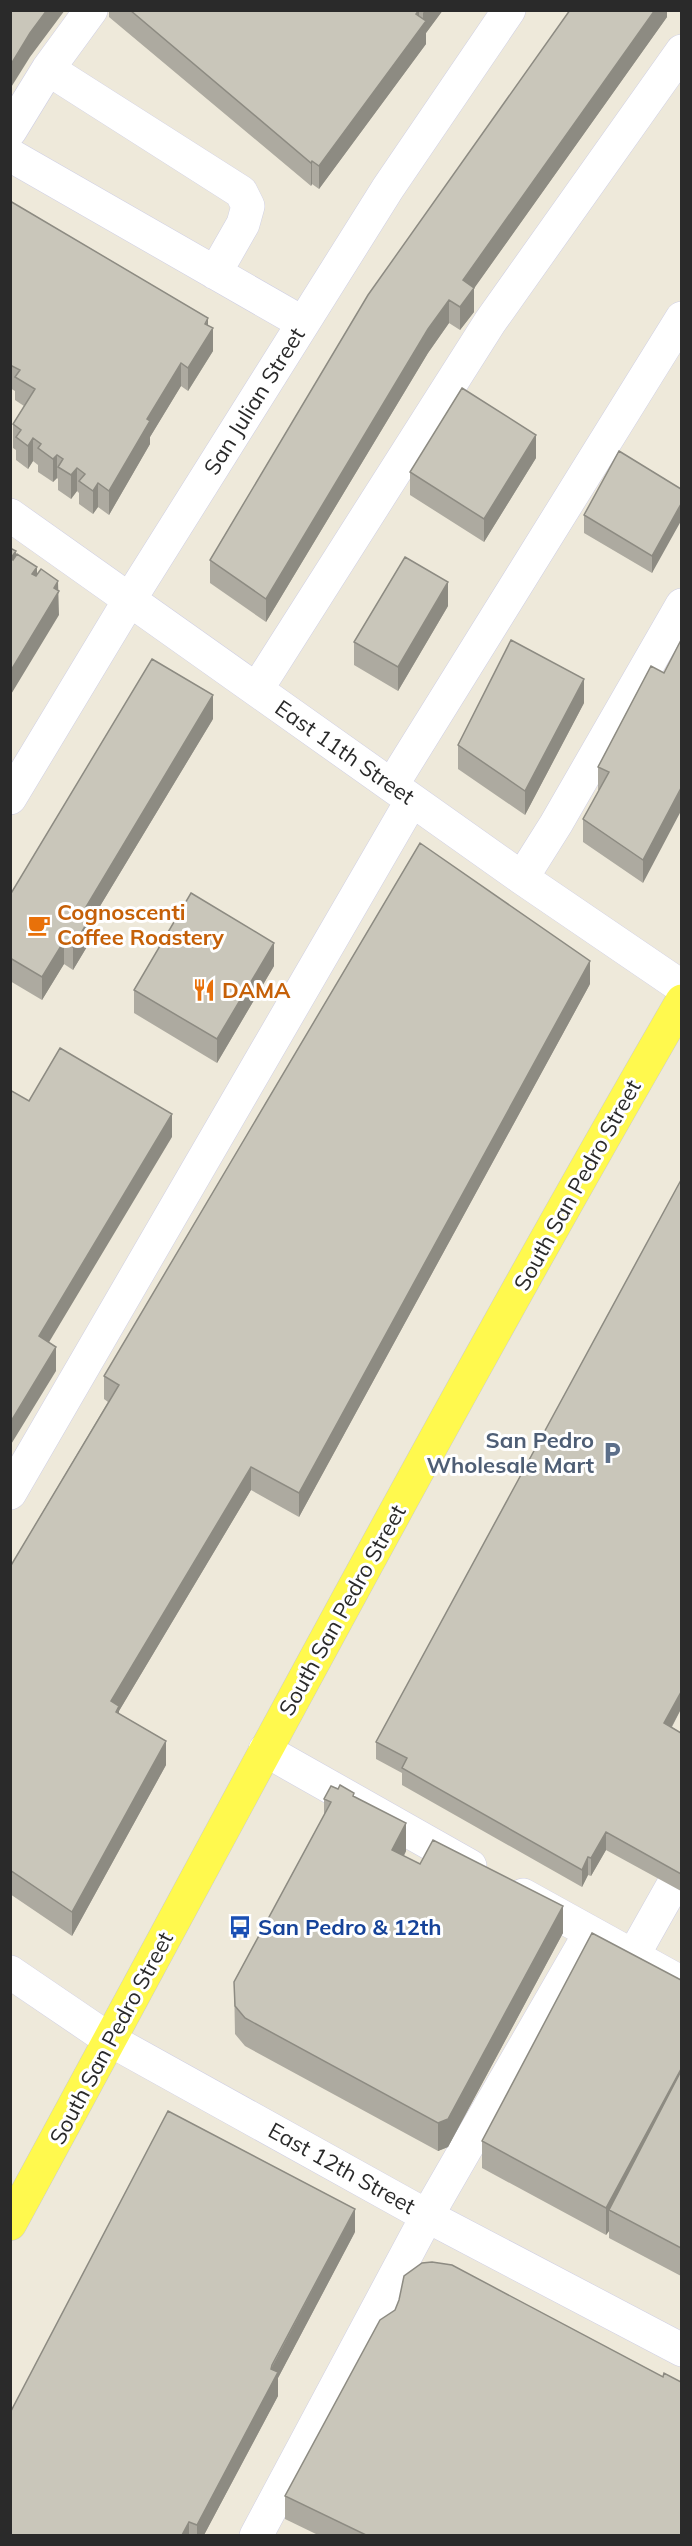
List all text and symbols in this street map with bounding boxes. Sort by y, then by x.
street label: San Julian Street [197,322,311,480]
street label: East 11th Street [270,694,420,811]
place label: Cognoscenti Coffee Roastery [57,898,224,951]
cafe icon: Cognoscenti Coffee Roastery [26,912,52,938]
place label: DAMA [222,976,291,1004]
restaurant icon: DAMA [191,977,217,1003]
street label: South San Pedro Street [507,1074,647,1295]
place label: San Pedro Wholesale Mart [426,1426,594,1479]
parking icon: San Pedro Wholesale Mart [599,1440,625,1466]
street label: South San Pedro Street [272,1499,412,1720]
place label: San Pedro & 12th [258,1913,442,1941]
bus stop icon: San Pedro & 12th [227,1914,253,1940]
street label: South San Pedro Street [43,1927,179,2149]
street label: East 12th Street [264,2116,421,2220]

